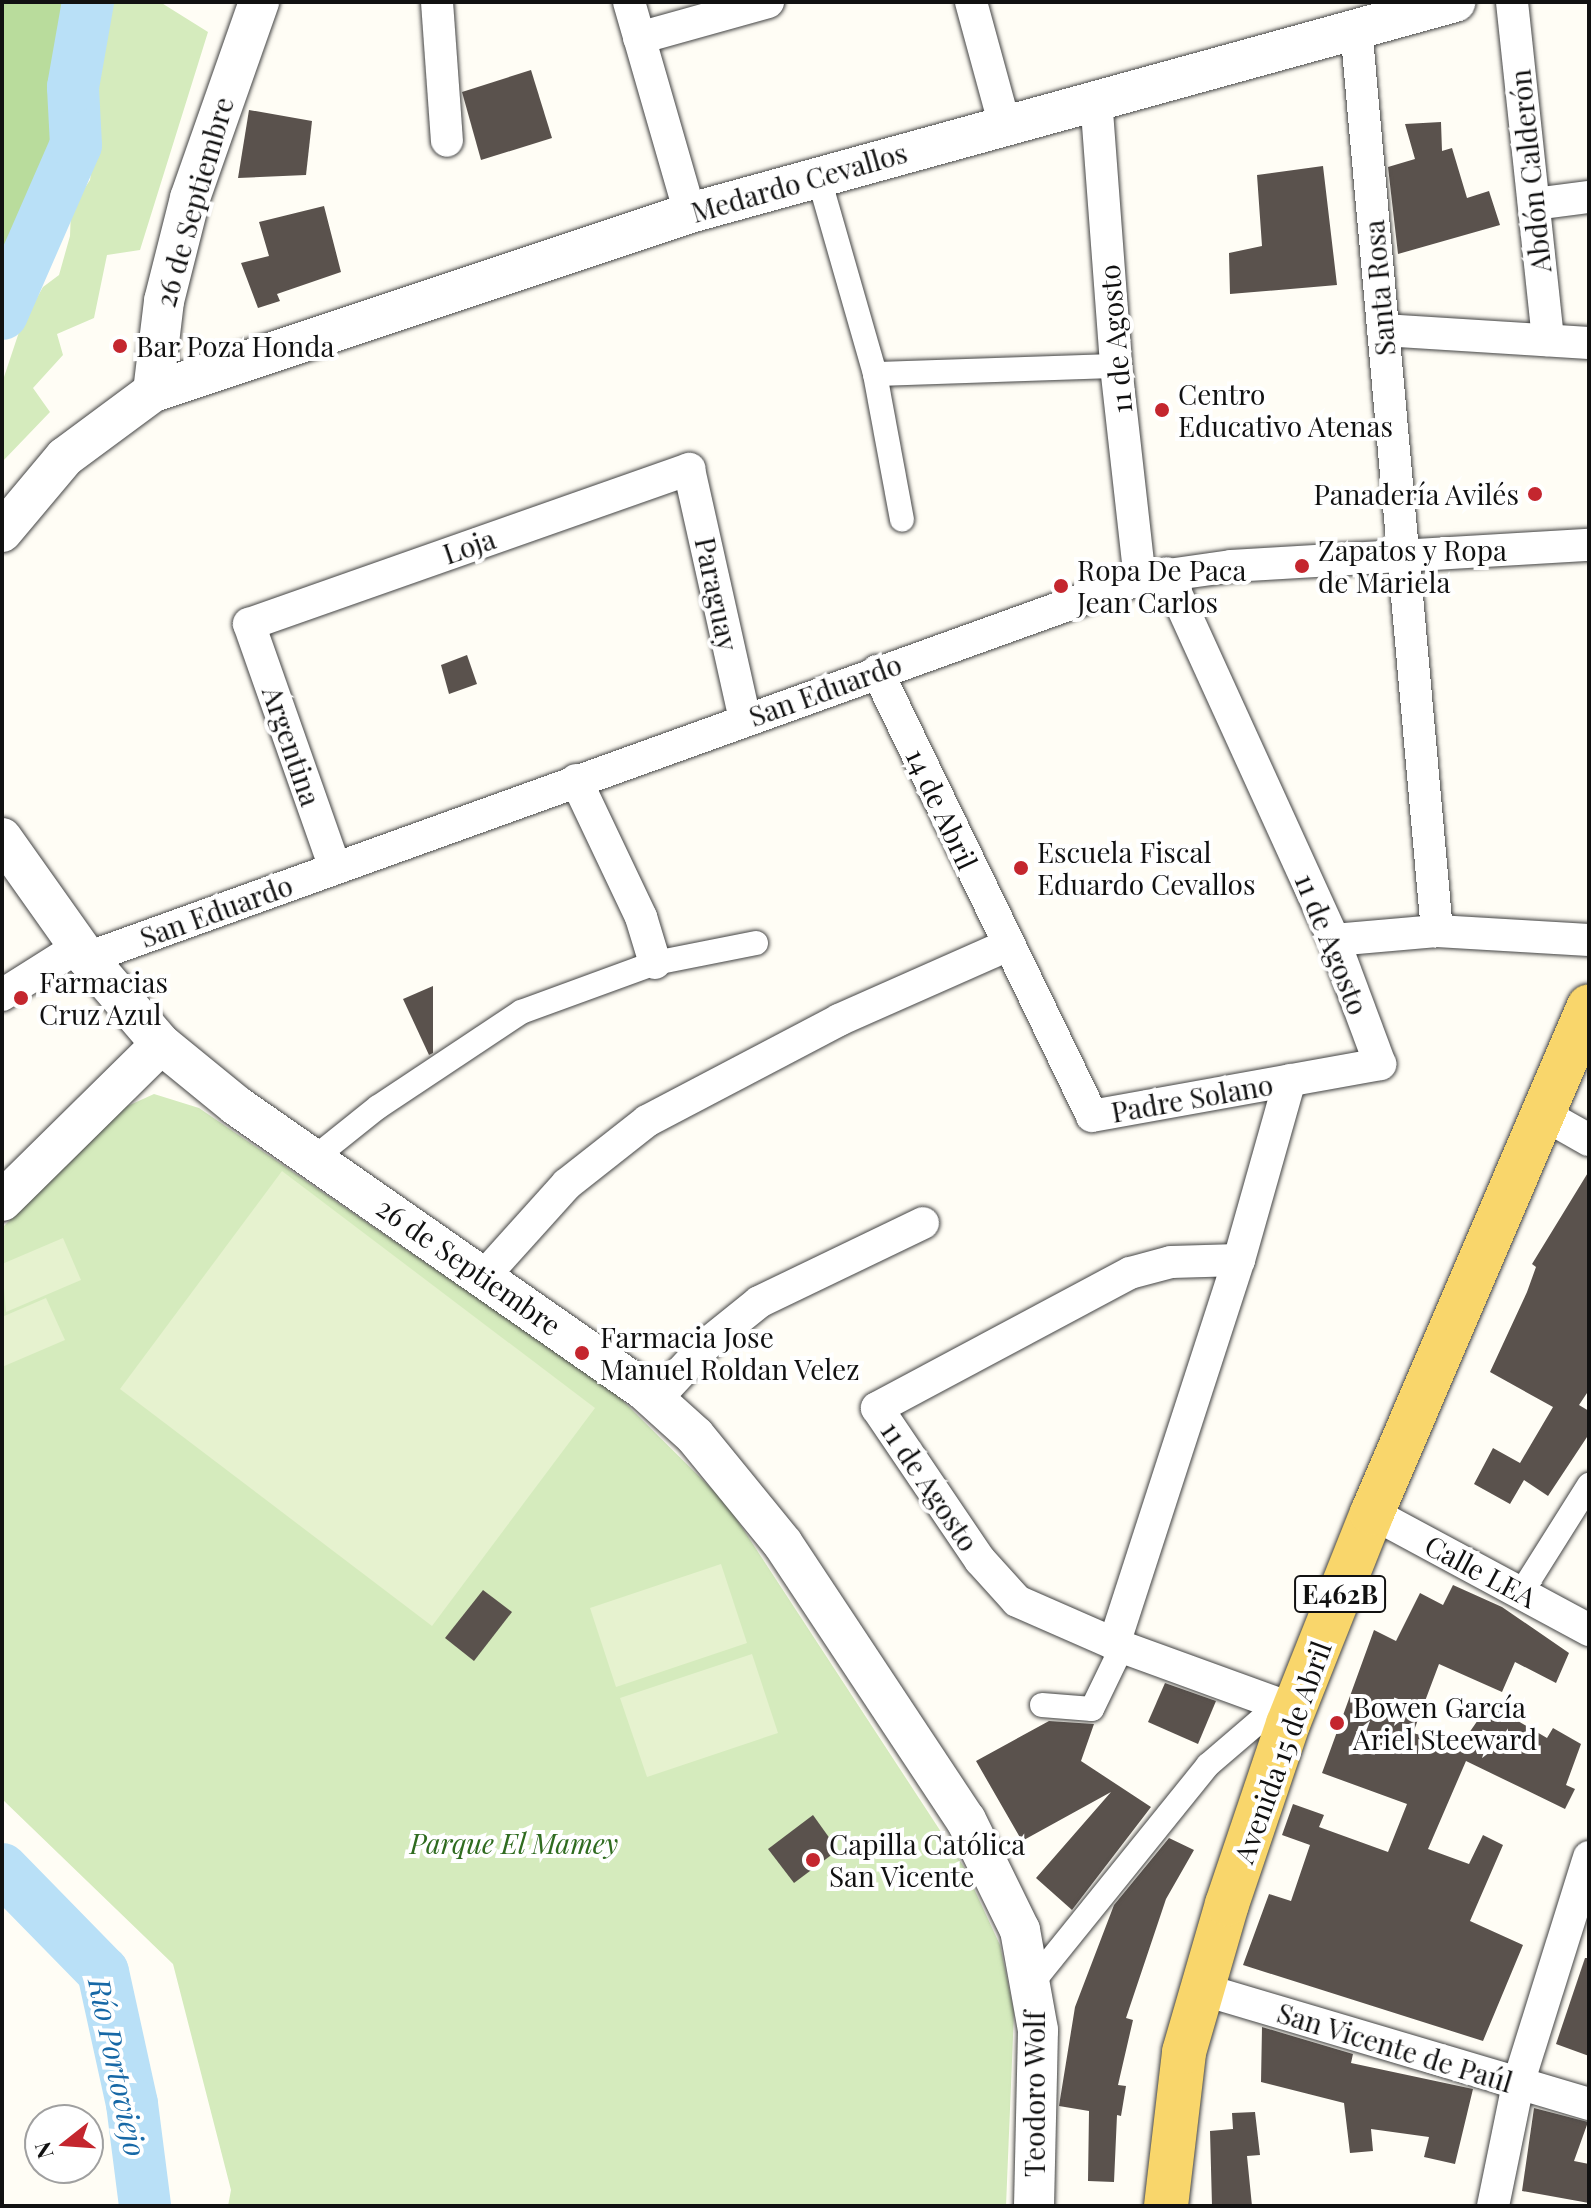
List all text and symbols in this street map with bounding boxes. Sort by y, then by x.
street label: Abdón Calderón [1503,68,1557,274]
street label: 26 de Septiembre [148,93,240,311]
street label: Medardo Cevallos [687,135,911,229]
street label: Santa Rosa [1356,219,1402,357]
street label: 11 de Agosto [1092,263,1138,415]
place label: Bar Poza Honda [136,329,335,363]
marker: Bar Poza Honda [111,337,129,355]
place label: Centro Educativo Atenas [1178,377,1394,443]
marker: Centro Educativo Atenas [1153,401,1171,419]
place label: Panadería Avilés [1312,477,1519,511]
marker: Panadería Avilés [1526,485,1544,503]
street label: Loja [438,521,500,571]
place label: Zapatos y Ropa de Mariela [1318,533,1508,599]
street label: Paraguay [689,534,745,654]
place label: Ropa De Paca Jean Carlos [1077,553,1247,619]
marker: Zapatos y Ropa de Mariela [1293,557,1311,575]
marker: Ropa De Paca Jean Carlos [1052,577,1070,595]
street label: San Eduardo [744,647,906,733]
street label: Argentina [256,682,328,810]
street label: 14 de Abril [899,743,985,875]
place label: Escuela Fiscal Eduardo Cevallos [1037,835,1255,901]
marker: Escuela Fiscal Eduardo Cevallos [1012,859,1030,877]
street label: San Eduardo [135,868,297,954]
street label: 11 de Agosto [1288,868,1376,1020]
place label: Farmacias Cruz Azul [39,965,168,1031]
marker: Farmacias Cruz Azul [10,987,32,1009]
street label: Padre Solano [1109,1067,1275,1129]
street label: 26 de Septiembre [371,1190,567,1342]
place label: Farmacia Jose Manuel Roldan Velez [600,1320,861,1386]
marker: Farmacia Jose Manuel Roldan Velez [571,1342,593,1364]
street label: 11 de Agosto [874,1414,986,1558]
street label: Calle LEA [1420,1528,1542,1614]
road number: E462B [1294,1572,1386,1616]
street label: Avenida 15 de Abril [1226,1636,1338,1868]
place label: Bowen García Ariel Steeward [1353,1690,1537,1756]
marker: Bowen García Ariel Steeward [1328,1714,1346,1732]
park label: Parque El Mamey [409,1826,619,1860]
place label: Capilla Católica San Vicente [829,1827,1026,1893]
marker: Capilla Católica San Vicente [804,1851,822,1869]
water label: Río Portoviejo [82,1974,154,2160]
street label: San Vicente de Paúl [1273,1995,1517,2099]
street label: Teodoro Wolf [1017,2010,1051,2178]
north arrow [24,2104,104,2184]
text: N [26,2138,60,2162]

